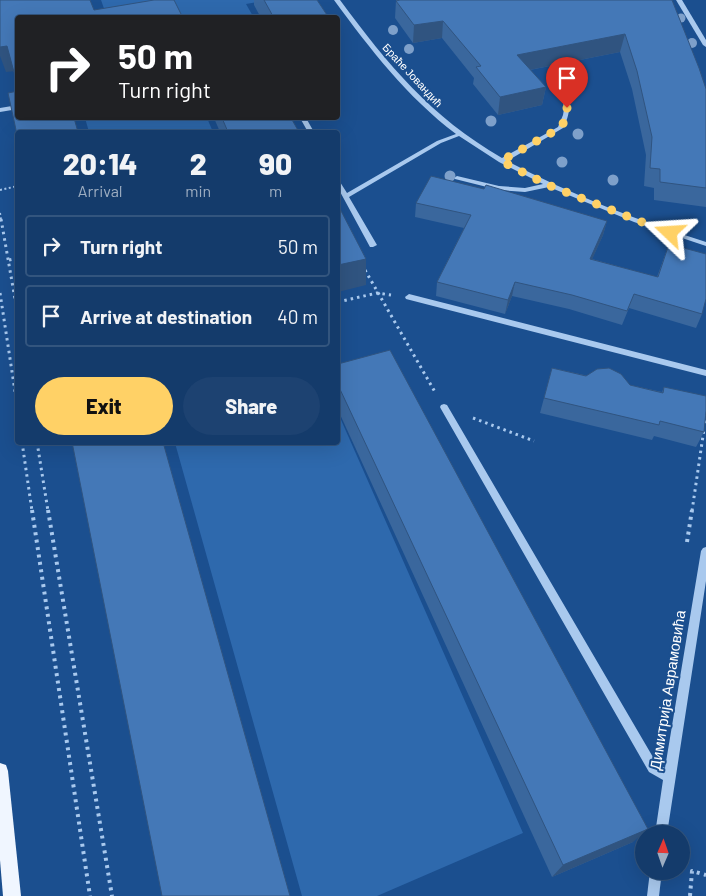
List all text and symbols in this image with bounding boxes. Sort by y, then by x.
text: 50 m [118,34,193,76]
icon: right [35,35,100,100]
street label: Браће Јовандић [380,41,446,109]
pin [546,57,588,108]
icon: arrive [553,64,581,92]
text: Turn right [118,76,211,102]
text: 20:14 [63,145,138,181]
text: 2 [190,145,207,181]
text: 90 [259,145,292,181]
text: Arrival [78,181,123,200]
text: min [185,181,211,200]
text: m [269,181,282,200]
position arrow [643,206,695,258]
icon: right [37,232,65,260]
text: Turn right [80,235,162,258]
text: 50 m [278,235,318,258]
icon: arrive [37,302,65,330]
text: Arrive at destination [80,305,252,328]
text: 40 m [277,305,318,328]
button: Exit [35,377,173,435]
button: Share [183,377,320,435]
street label: Димитрија Аврамовића [645,608,689,771]
north arrow [635,825,690,880]
map controls [635,825,690,880]

